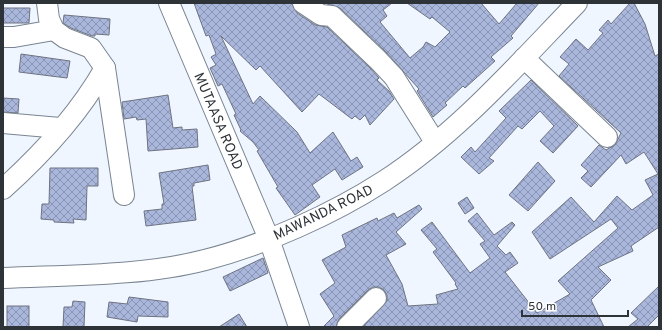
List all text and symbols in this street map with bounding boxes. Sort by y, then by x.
street label: MUTAASA ROAD [189,70,246,173]
street label: MAWANDA ROAD [271,182,376,245]
scale bar [522,292,628,318]
text: 50 m [528,299,556,315]

